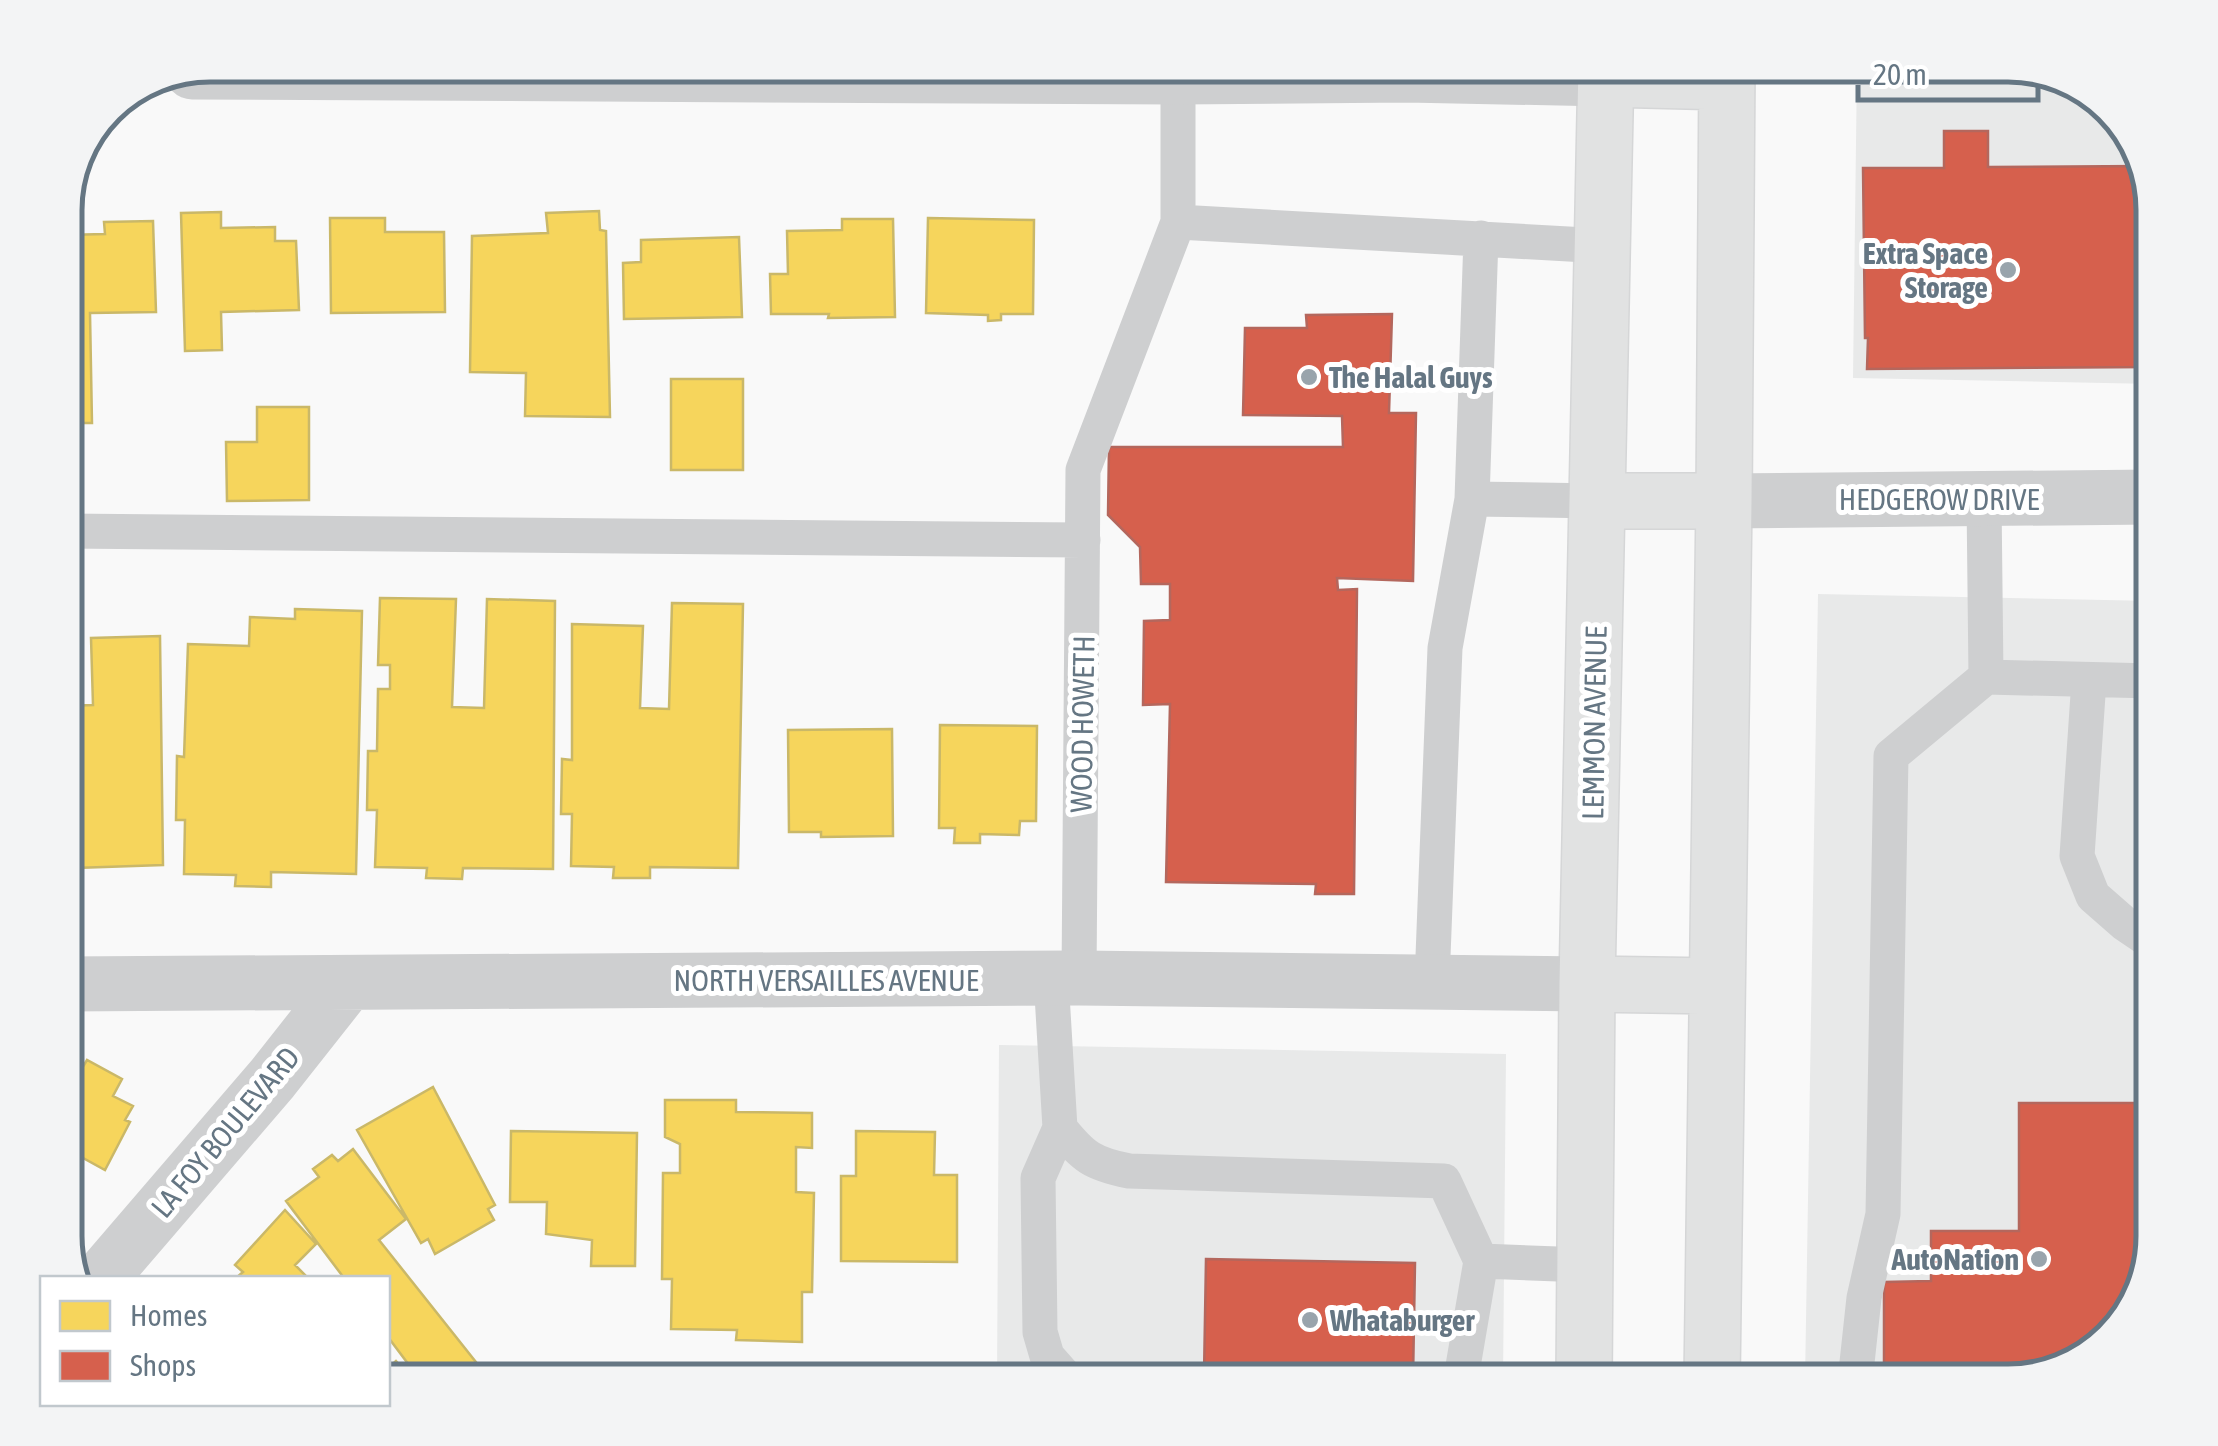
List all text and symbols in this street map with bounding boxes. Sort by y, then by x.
scale bar [1858,40,2038,102]
text: 20 m [1873,57,1927,91]
place label: Extra Space Storage [1863,236,1988,304]
marker: Extra Space Storage [1997,259,2019,281]
place label: The Halal Guys [1329,360,1493,394]
marker: The Halal Guys [1298,366,1320,388]
street label: HEDGEROW DRIVE [1839,482,2039,516]
street label: LEMMON AVENUE [1575,626,1613,820]
street label: WOOD HOWETH [1063,635,1101,813]
street label: NORTH VERSAILLES AVENUE [674,963,979,997]
street label: LA FOY BOULEVARD [144,1040,306,1224]
place label: AutoNation [1891,1242,2019,1276]
marker: AutoNation [2028,1248,2050,1270]
legend [40,1276,390,1406]
text: Homes [130,1298,207,1332]
place label: Whataburger [1329,1303,1475,1337]
marker: Whataburger [1299,1309,1321,1331]
text: Shops [130,1348,196,1382]

